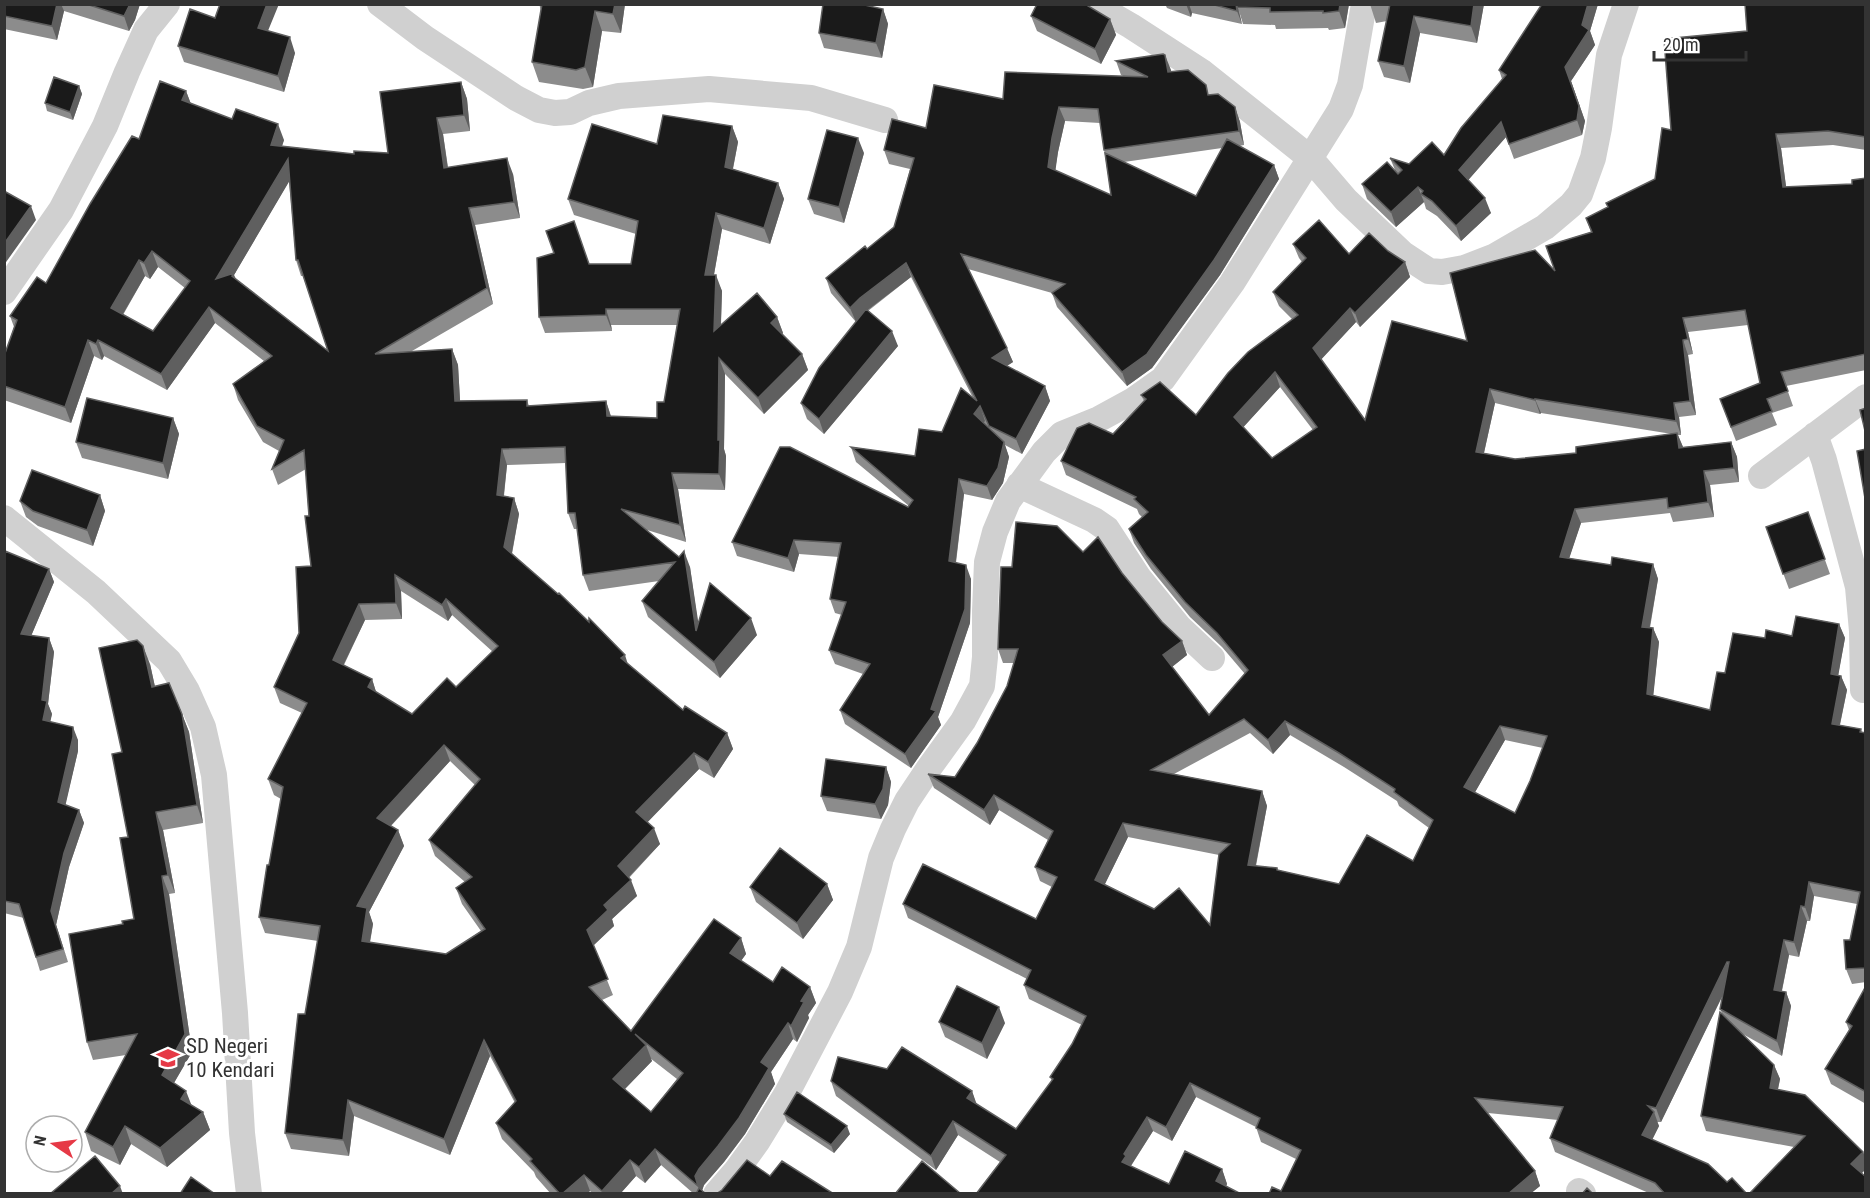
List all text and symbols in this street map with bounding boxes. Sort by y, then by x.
scale bar [1654,24,1746,62]
text: 20 m [1663,34,1698,55]
place label: SD Negeri 10 Kendari [186,1034,274,1082]
school or university icon: SD Negeri 10 Kendari [155,1045,181,1071]
north arrow [24,1114,84,1174]
text: N [30,1134,50,1148]

